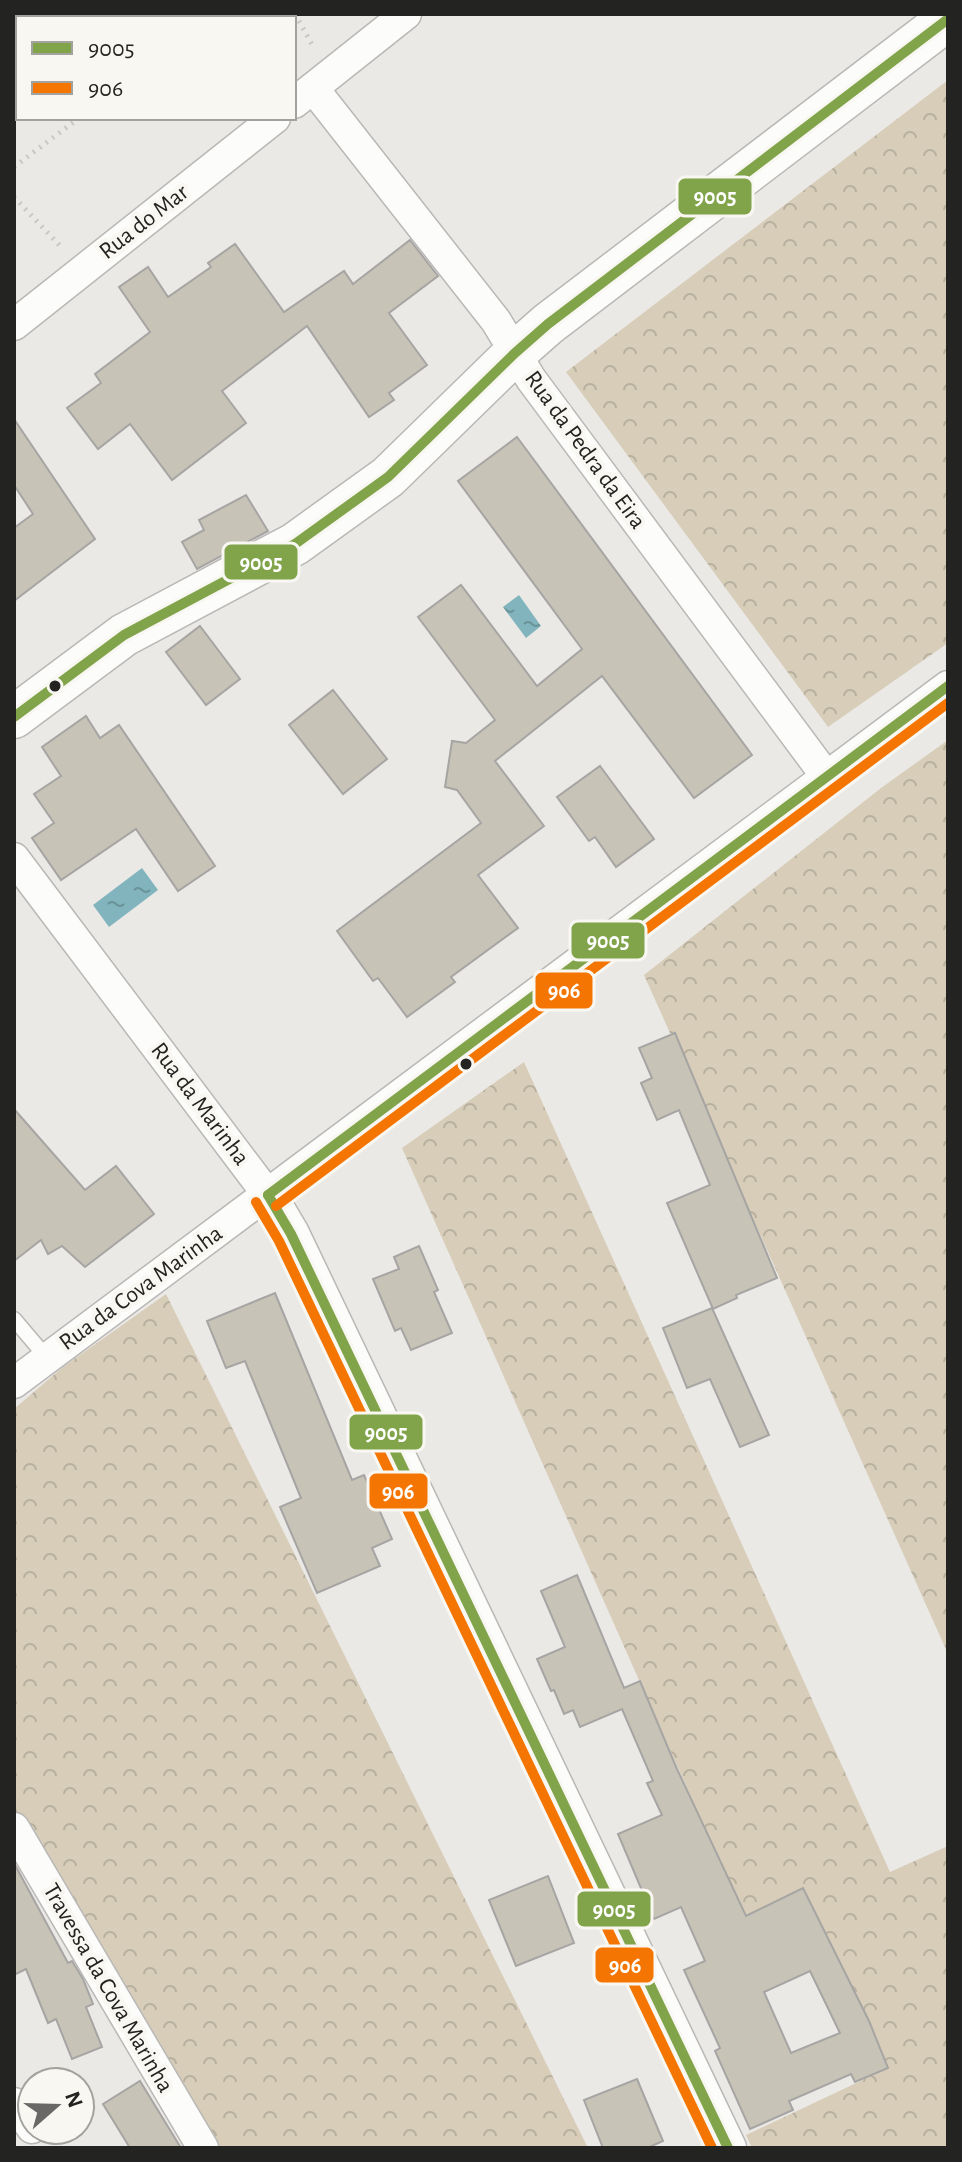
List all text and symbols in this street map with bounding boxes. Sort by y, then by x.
legend [16,16,296,120]
text: 9005 [88,37,135,61]
text: 906 [88,77,123,101]
line badge: 9005 [677,177,753,216]
street label: Rua do Mar [95,180,193,264]
text: 9005 [693,186,737,208]
street label: Rua da Pedra da Eira [520,367,650,533]
line badge: 9005 [223,543,299,581]
text: 9005 [239,552,283,574]
unlabelled marker [47,678,63,694]
line badge: 9005 [570,921,646,960]
text: 9005 [586,930,630,952]
line badge: 906 [534,971,594,1010]
text: 906 [548,980,580,1002]
street label: Rua da Marinha [146,1038,254,1170]
unlabelled marker [458,1056,474,1072]
street label: Rua da Cova Marinha [55,1221,227,1355]
line badge: 9005 [348,1413,424,1451]
text: 9005 [364,1422,408,1444]
line badge: 906 [368,1472,429,1510]
text: 906 [382,1481,414,1503]
street label: Travessa da Cova Marinha [38,1879,178,2097]
line badge: 9005 [576,1890,652,1928]
text: 9005 [592,1899,636,1921]
line badge: 906 [594,1946,655,1984]
text: 906 [609,1955,641,1977]
north arrow [16,2066,96,2146]
text: N [61,2089,87,2110]

